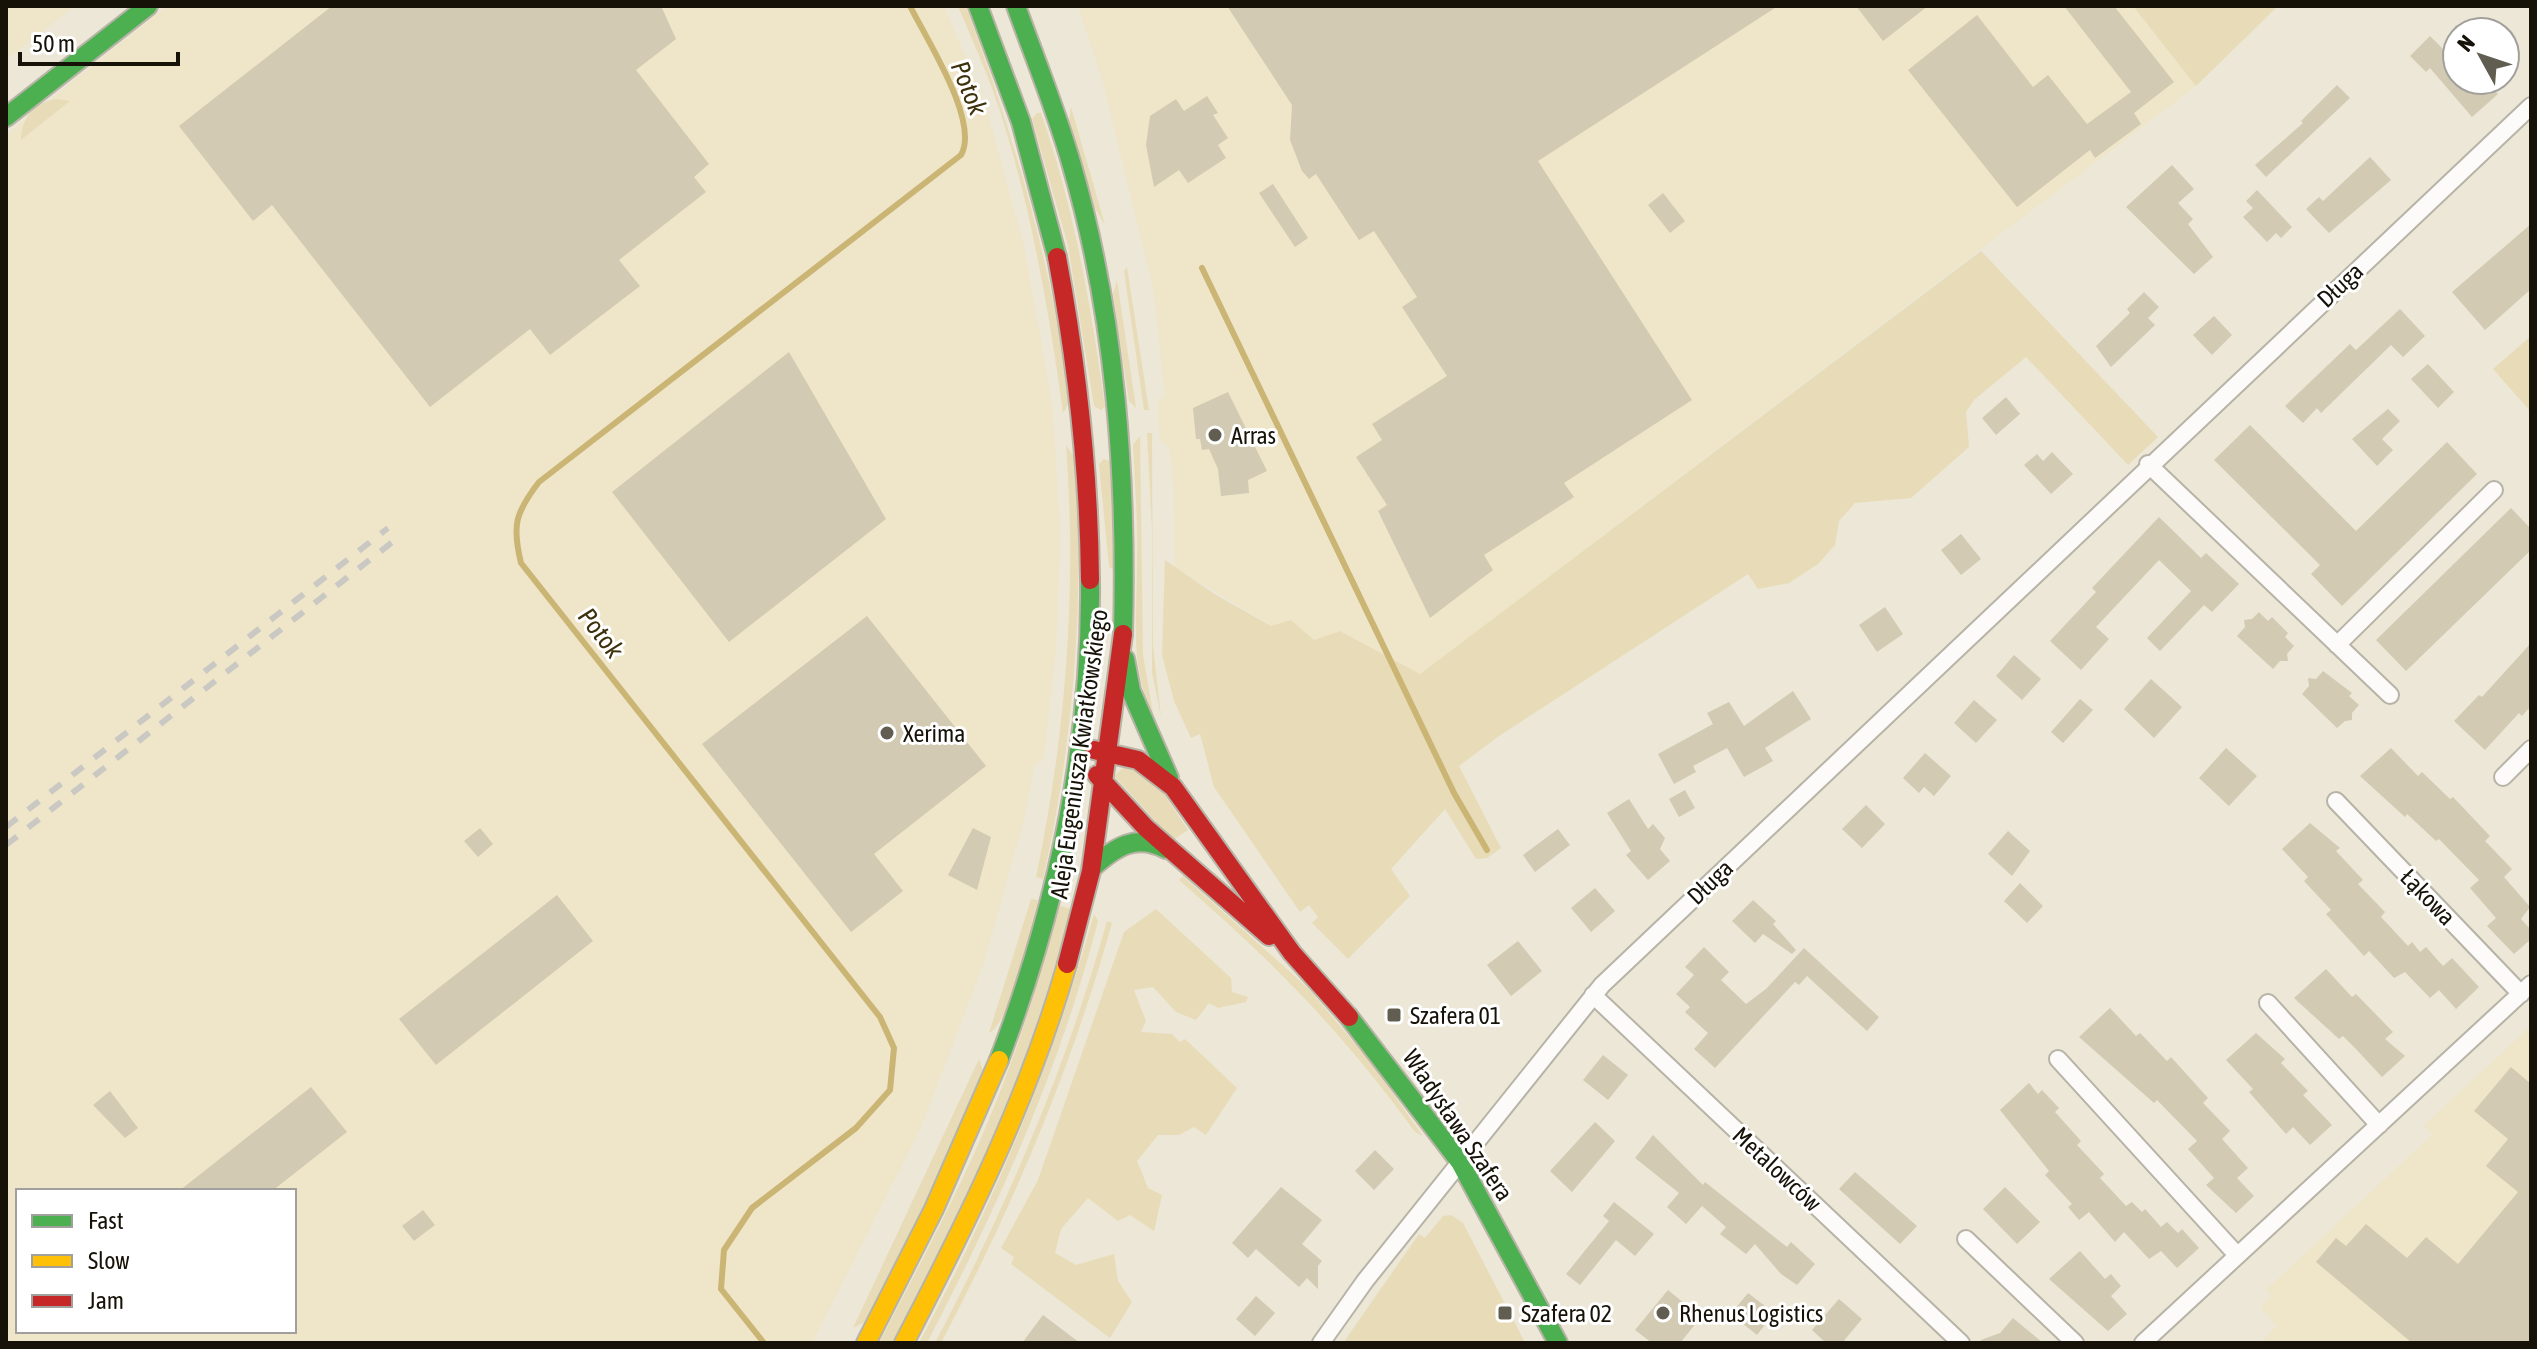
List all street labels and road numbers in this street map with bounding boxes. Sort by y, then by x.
street label: Długa [2312,257,2368,313]
street label: Aleja Eugeniusza Kwiatkowskiego [1045,608,1113,900]
street label: Długa [1682,854,1738,910]
street label: Łąkowa [2395,864,2461,930]
street label: Władysława Szafera [1398,1045,1518,1205]
street label: Metalowców [1727,1121,1827,1217]

